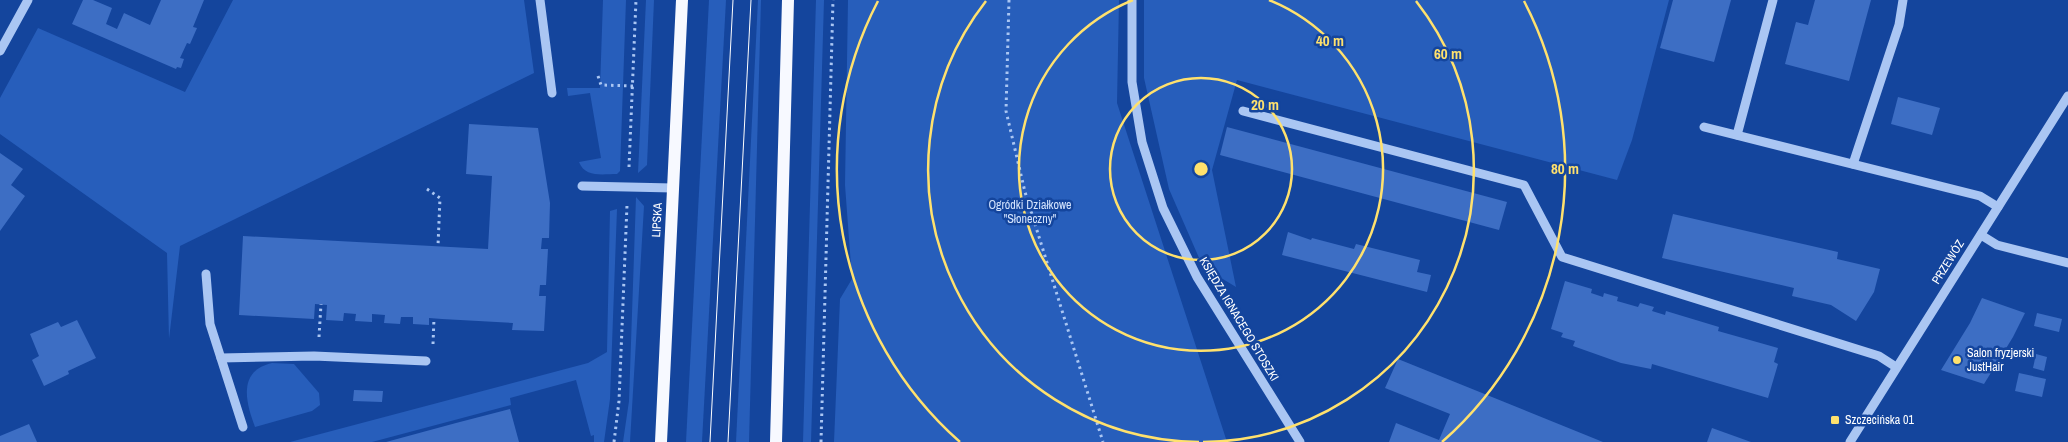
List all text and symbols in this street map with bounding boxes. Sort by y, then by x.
text: 40 m [1316,30,1344,51]
text: 60 m [1434,43,1462,64]
text: 20 m [1251,94,1279,115]
text: 80 m [1551,158,1579,179]
centre of rings [1192,160,1210,178]
park label: Ogródki Działkowe "Słoneczny" [988,197,1072,227]
street label: LIPSKA [648,202,666,238]
street label: PRZEWÓZ [1928,237,1968,287]
street label: KSIĘDZA IGNACEGO STOSZKI [1196,254,1282,384]
place label: Salon fryzjerski JustHair [1967,345,2034,375]
marker: Salon fryzjerski JustHair [1951,354,1963,366]
place label: Szczecińska 01 [1845,412,1914,428]
marker: Szczecińska 01 [1829,414,1841,426]

